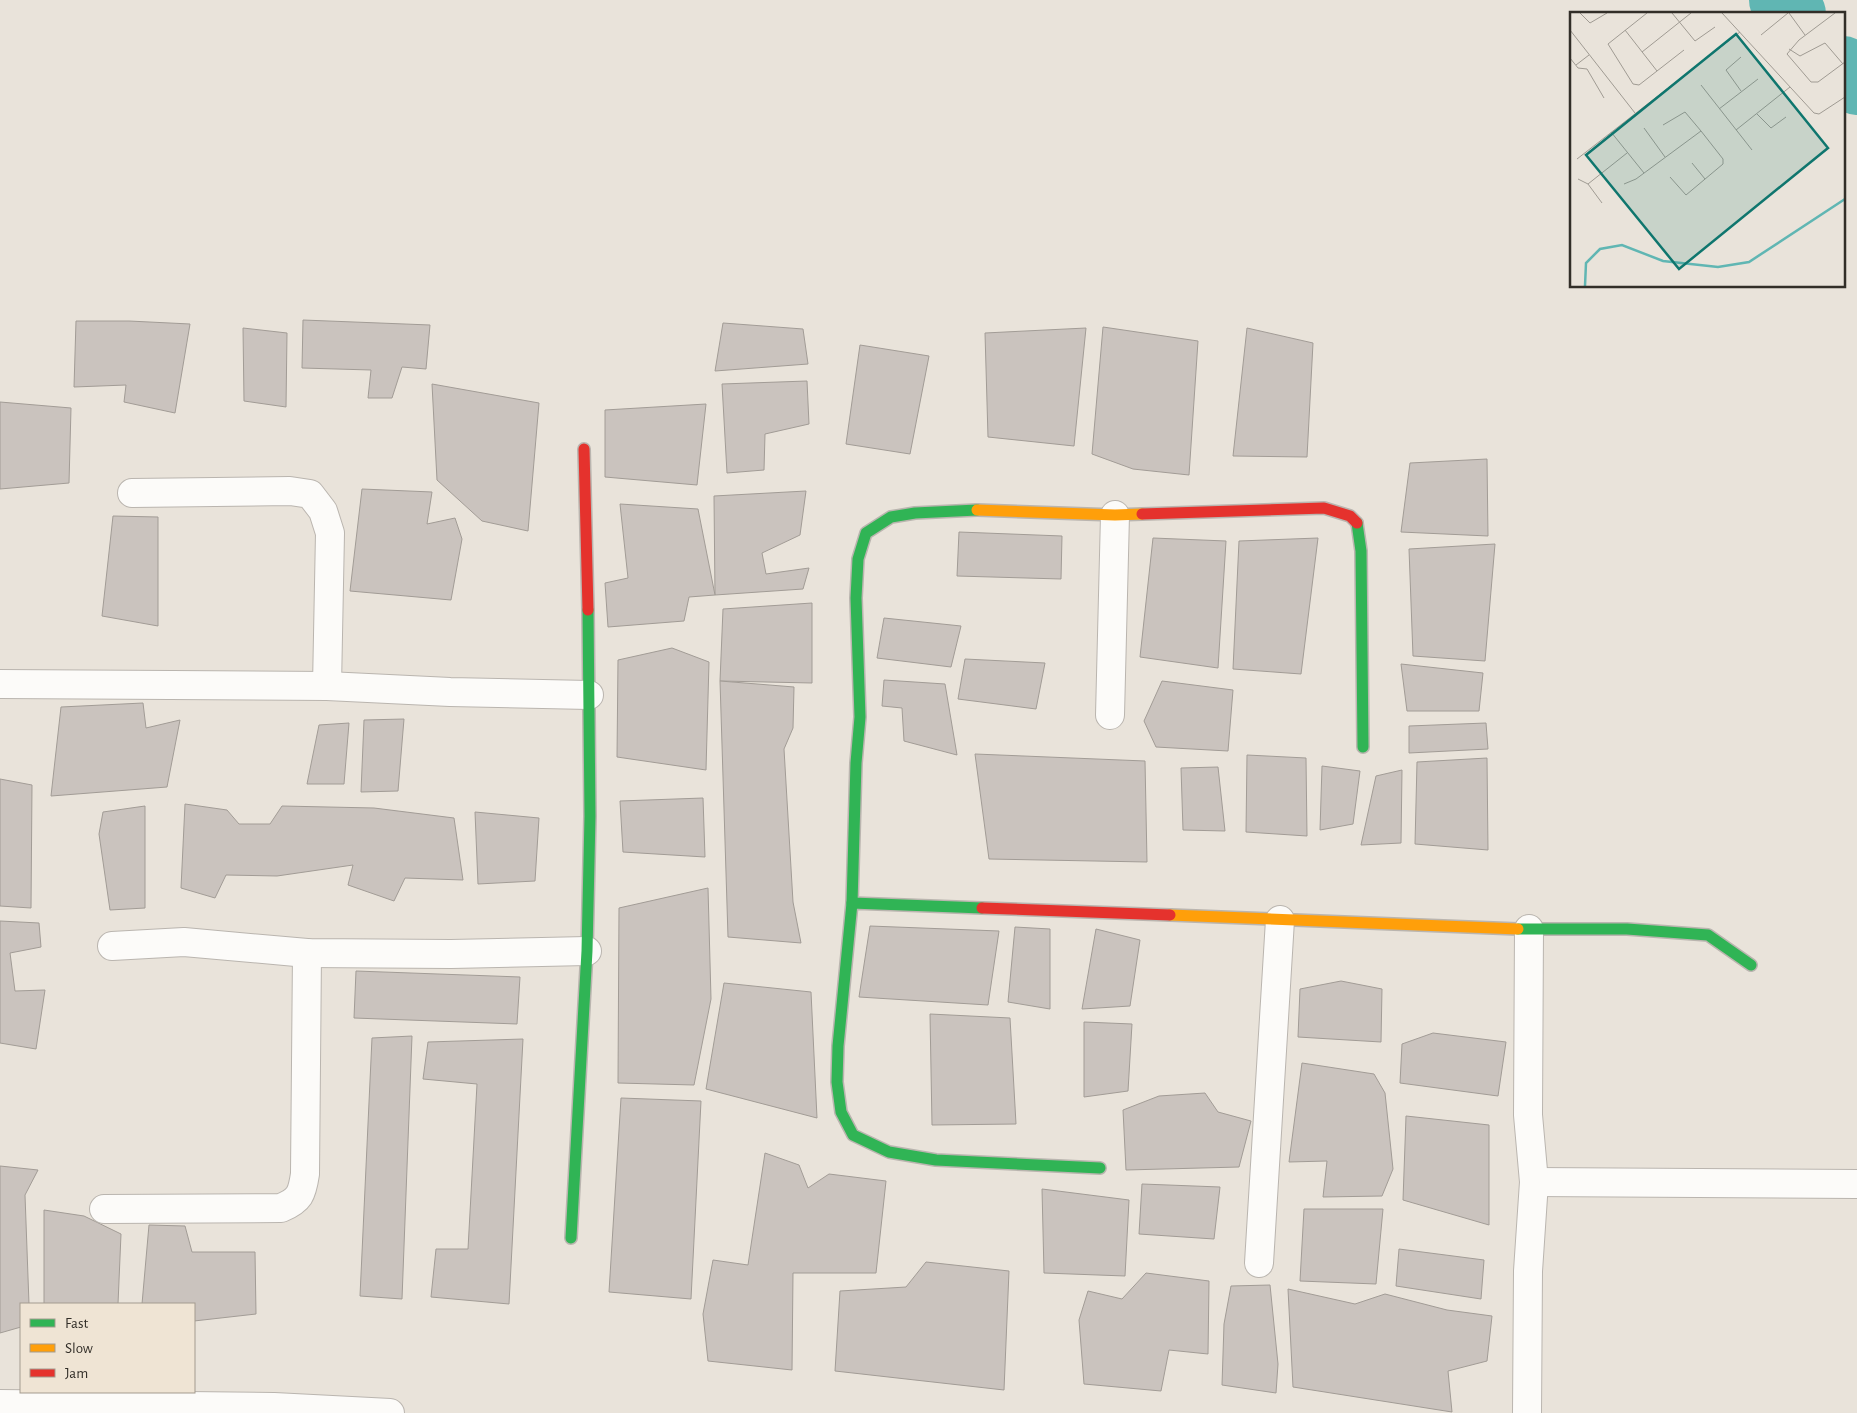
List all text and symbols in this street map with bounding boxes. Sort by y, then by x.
inset map [1570,12,1844,288]
legend [20,1303,195,1393]
text: Fast [65,1316,89,1331]
text: Slow [65,1341,93,1356]
text: Jam [65,1366,88,1381]

